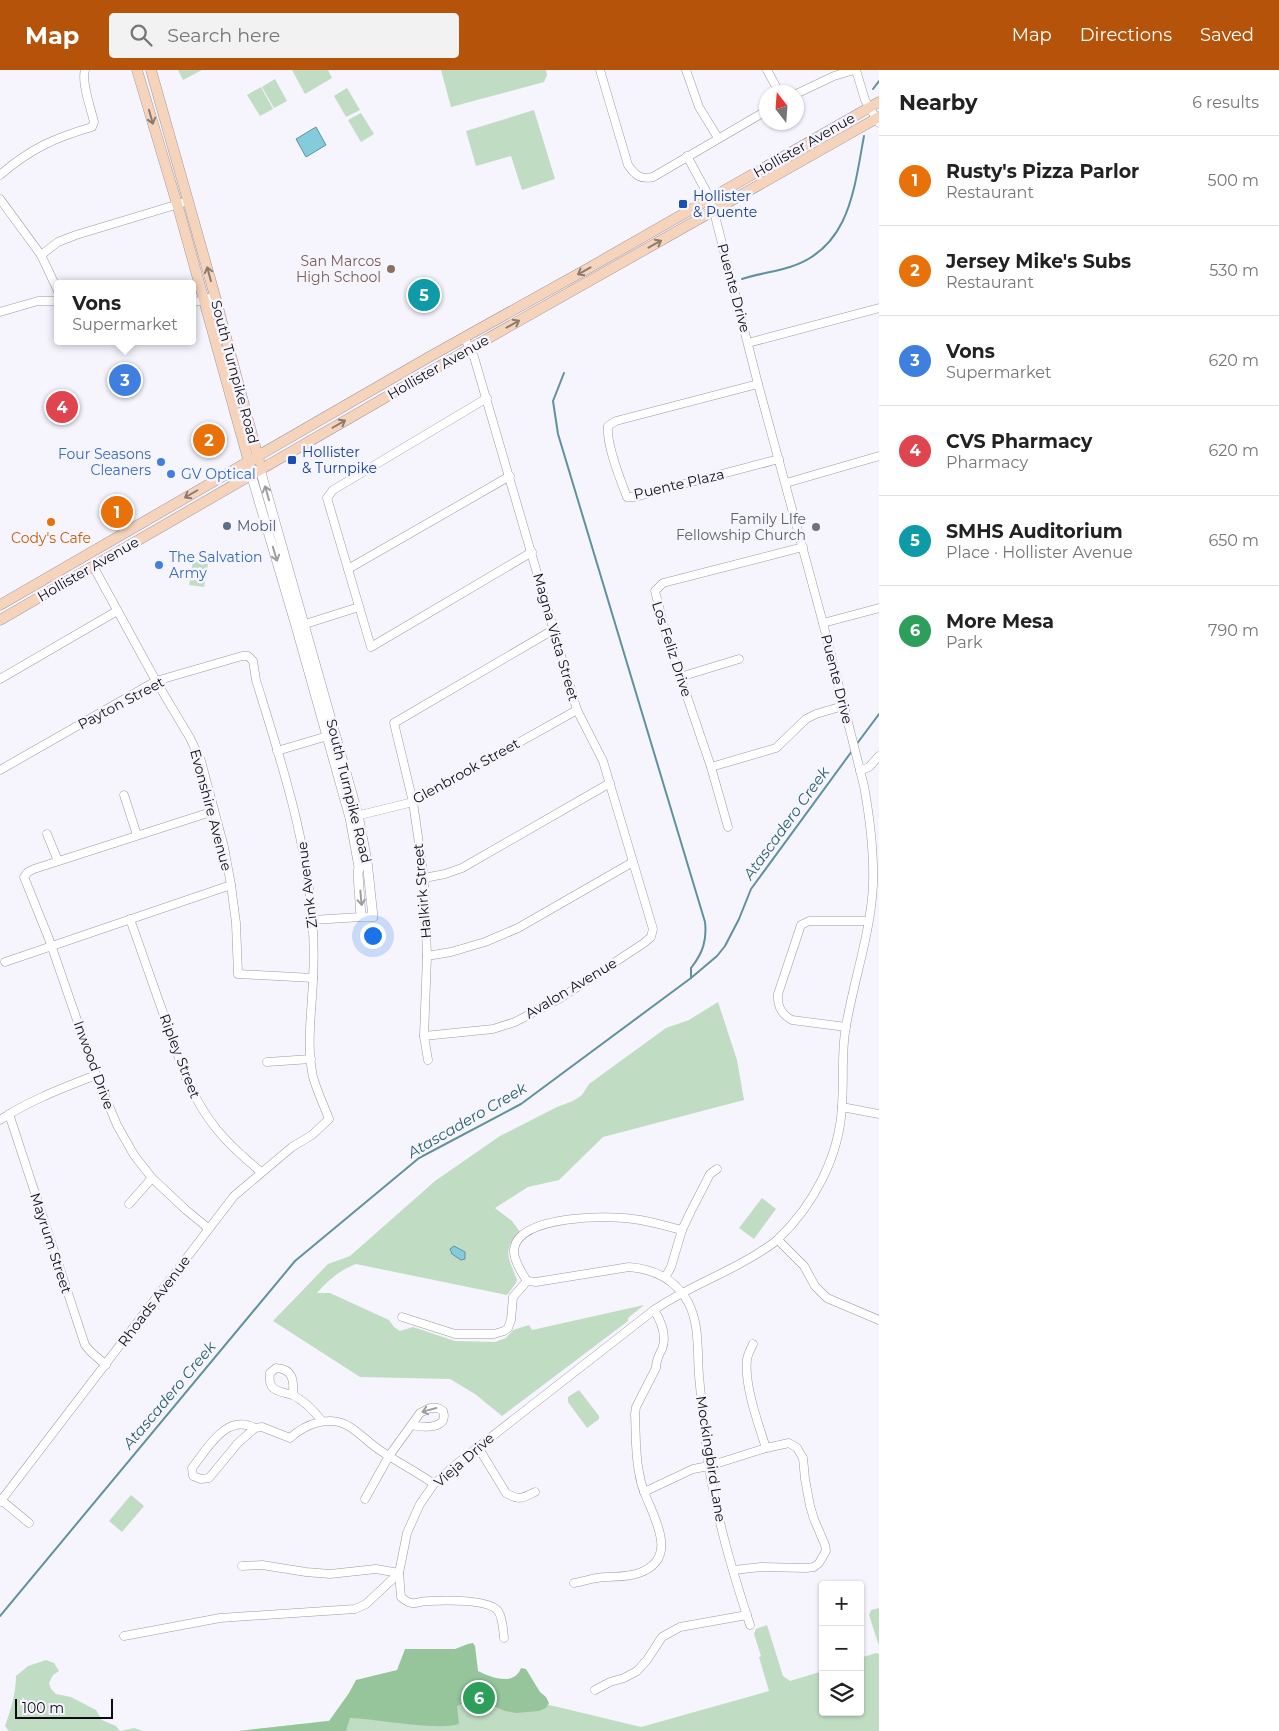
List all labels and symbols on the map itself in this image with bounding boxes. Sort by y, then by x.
north arrow [759,85,804,130]
one-way arrow [146,108,156,124]
street label: Hollister Avenue [750,109,858,181]
place label: Hollister & Puente [693,187,757,221]
marker: Hollister & Puente [677,198,689,210]
one-way arrow [647,239,661,249]
street label: Puente Drive [713,241,755,335]
place label: San Marcos High School [296,252,381,286]
marker: San Marcos High School [385,263,397,275]
one-way arrow [203,266,213,282]
one-way arrow [578,266,592,276]
pin: 5 [408,276,440,314]
street label: South Turnpike Road [207,298,263,446]
one-way arrow [505,319,520,328]
street label: Hollister Avenue [384,331,492,403]
pin: 3 [109,361,141,399]
pin: 4 [46,388,78,426]
one-way arrow [331,419,346,428]
pin: 2 [193,421,225,459]
place label: Hollister & Turnpike [302,443,377,477]
place label: Four Seasons Cleaners [58,445,151,479]
marker: Hollister & Turnpike [286,454,298,466]
marker: Four Seasons Cleaners [155,456,167,468]
place label: GV Optical [181,465,256,483]
street label: Puente Plaza [632,465,726,503]
marker: GV Optical [165,468,177,480]
one-way arrow [262,485,271,501]
one-way arrow [185,490,199,500]
pin: 1 [101,493,133,531]
place label: Family LIfe Fellowship Church [676,510,806,544]
marker: Cody's Cafe [45,516,57,528]
place label: Mobil [237,517,276,535]
marker: Mobil [221,520,233,532]
marker: Family LIfe Fellowship Church [810,521,822,533]
place label: Cody's Cafe [11,529,91,547]
street label: Hollister Avenue [34,533,142,605]
one-way arrow [270,546,280,562]
place label: The Salvation Army [169,548,263,582]
marker: The Salvation Army [153,559,165,571]
street label: Magna Vista Street [529,571,583,703]
street label: Los Feliz Drive [648,599,696,699]
street label: Puente Drive [817,632,857,726]
street label: Payton Street [75,673,168,733]
street label: South Turnpike Road [322,717,376,865]
street label: Glenbrook Street [409,734,523,808]
street label: Evonshire Avenue [186,747,236,873]
water label: Atascadero Creek [738,762,834,884]
street label: Zink Avenue [293,841,321,929]
street label: Halkirk Street [409,842,435,939]
one-way arrow [356,889,365,905]
your location [360,923,386,949]
street label: Avalon Avenue [522,954,620,1022]
street label: Ripley Street [156,1011,204,1101]
street label: Inwood Drive [70,1018,118,1112]
water label: Atascadero Creek [403,1078,531,1162]
street label: Mayrum Street [26,1190,76,1296]
street label: Rhoads Avenue [114,1252,194,1350]
water label: Atascadero Creek [118,1337,220,1453]
street label: Mockingbird Lane [692,1395,730,1523]
one-way arrow [421,1406,437,1415]
street label: Vieja Drive [430,1429,498,1491]
pin: 6 [463,1679,495,1717]
scale bar [15,1696,112,1719]

